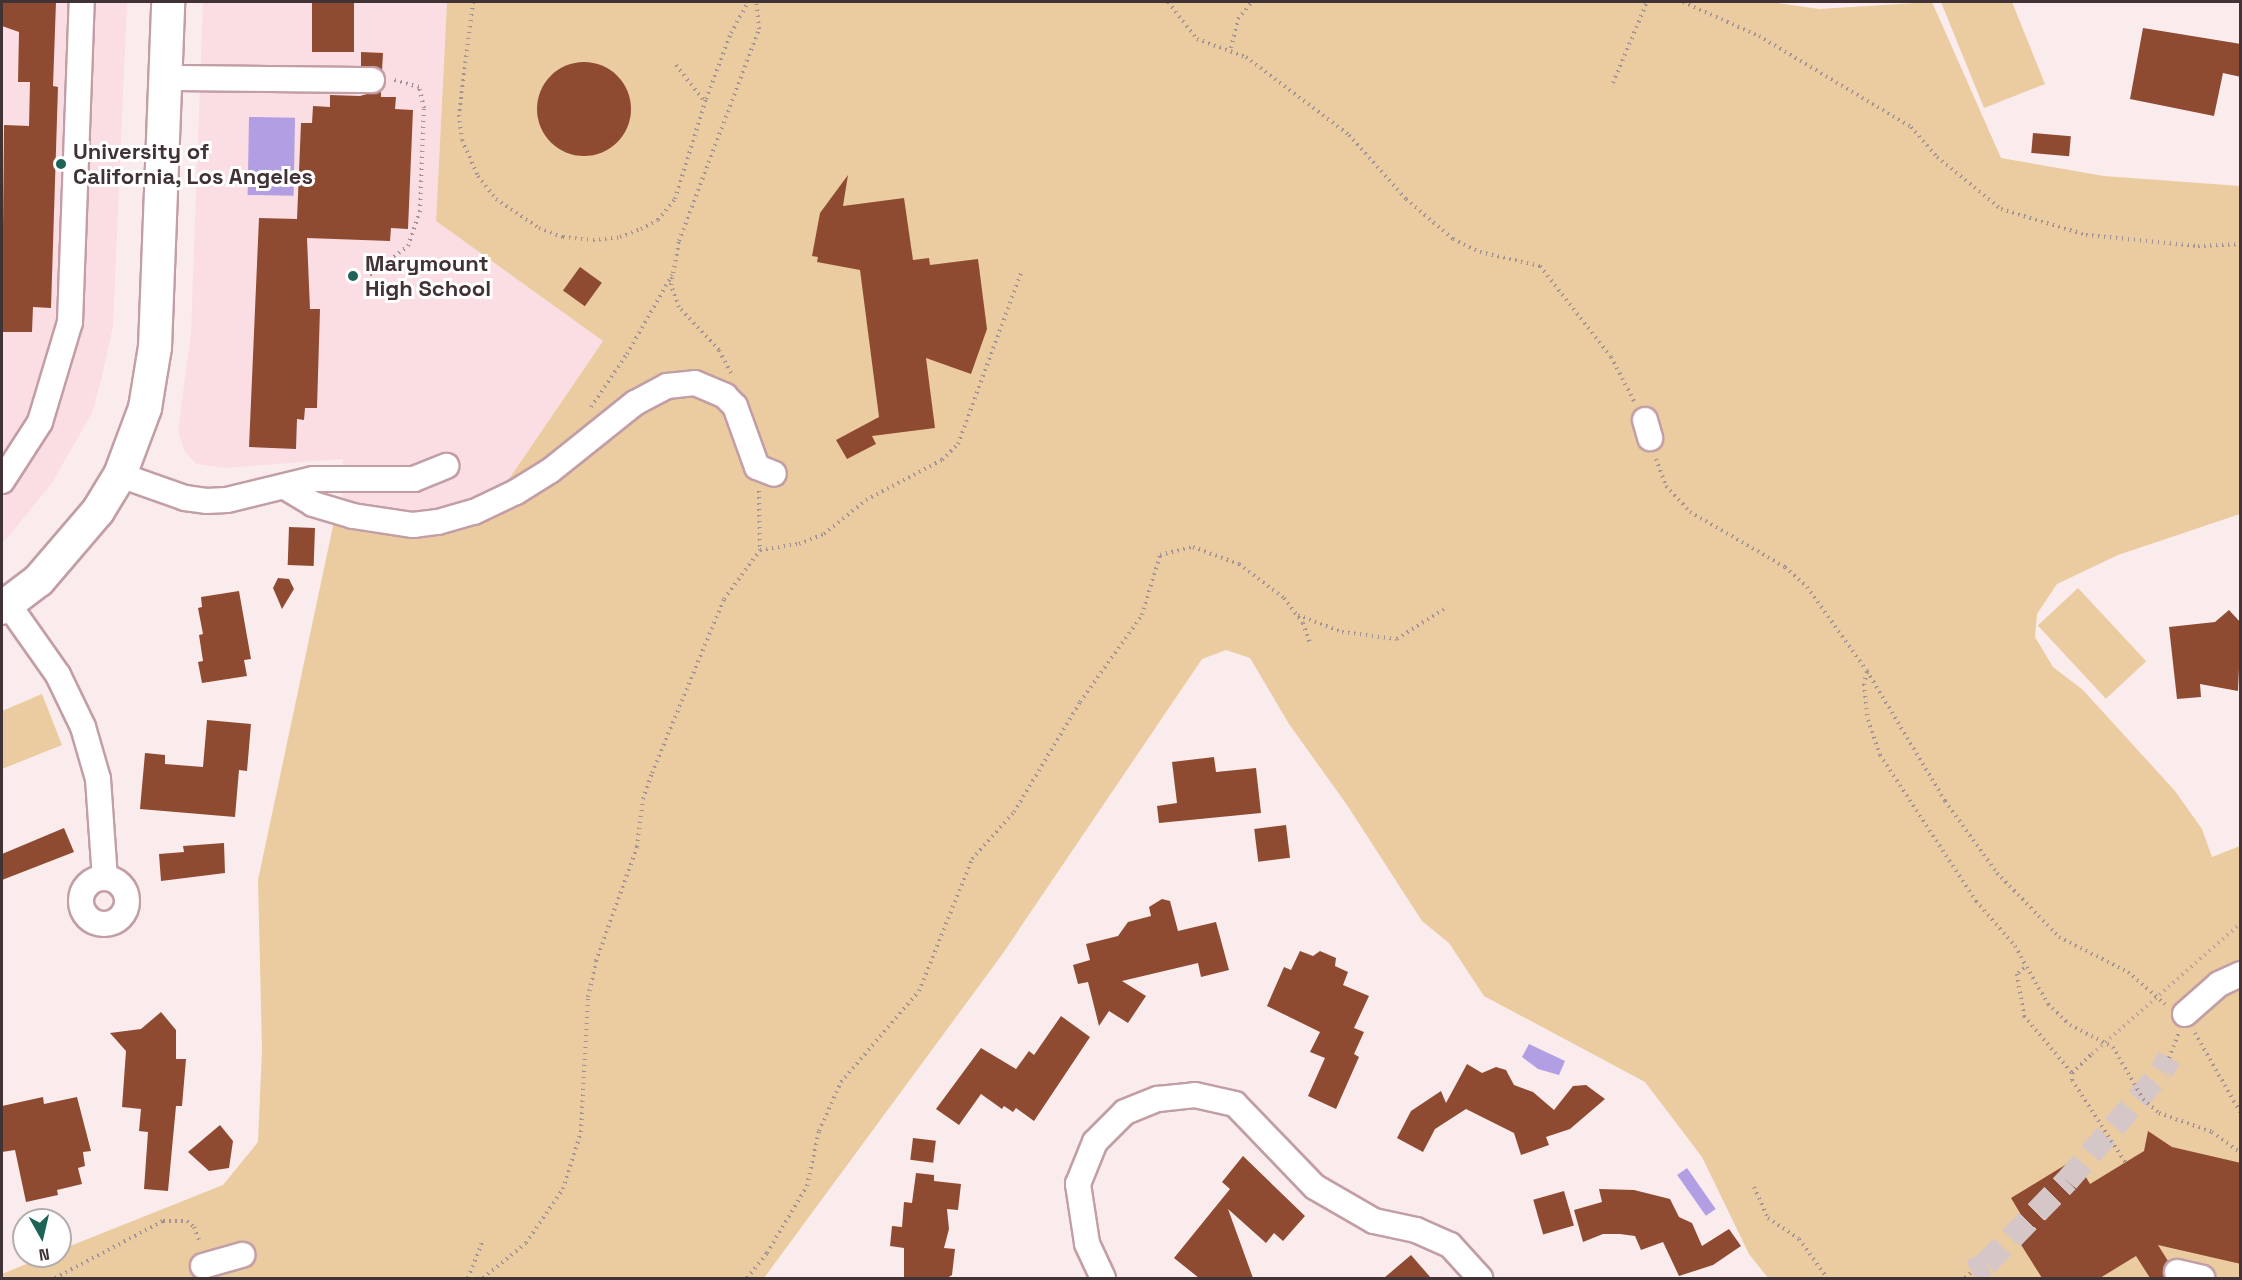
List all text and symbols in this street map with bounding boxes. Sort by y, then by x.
place label: University of California, Los Angeles [73,138,314,190]
marker: University of California, Los Angeles [54,157,68,171]
place label: Marymount High School [365,250,491,302]
marker: Marymount High School [346,269,360,283]
north arrow [12,1208,72,1268]
text: N [38,1243,51,1265]

